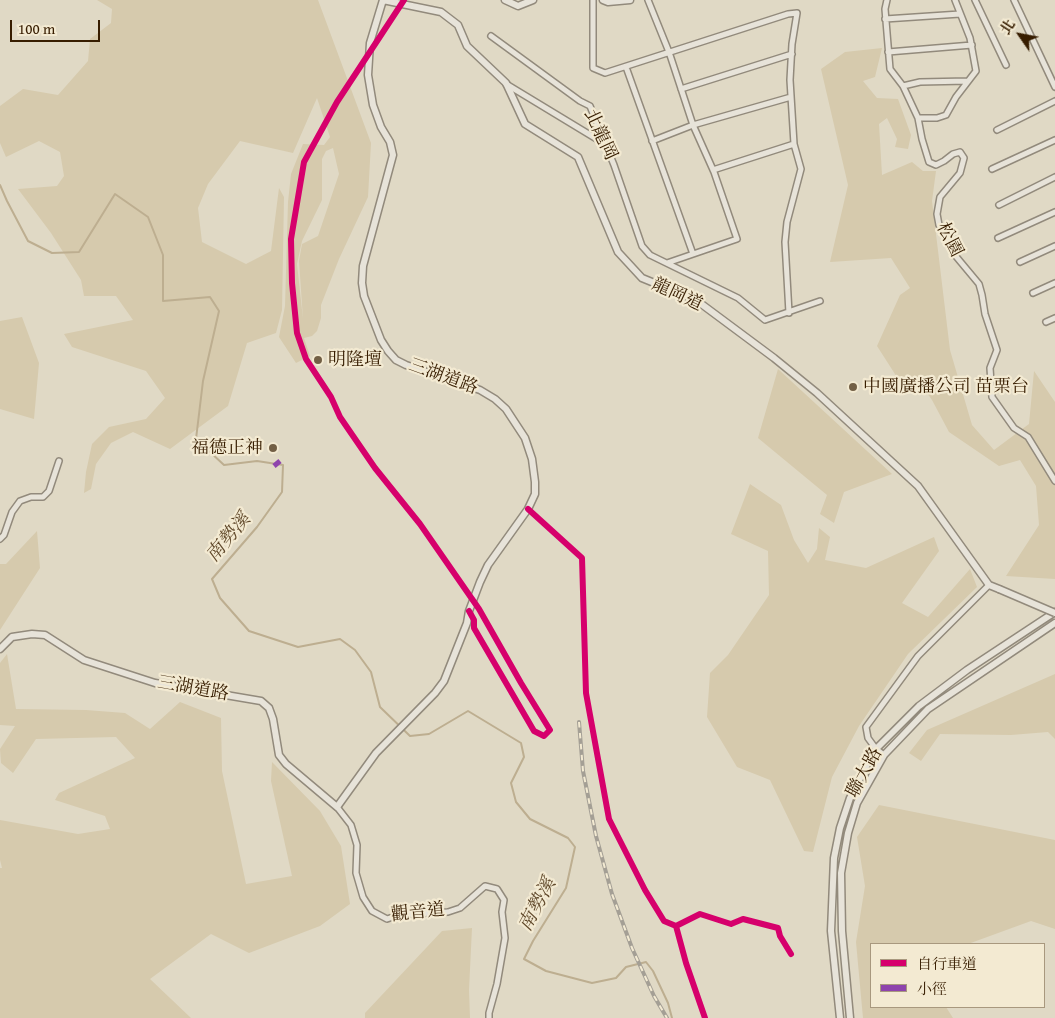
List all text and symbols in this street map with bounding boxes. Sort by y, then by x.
scale bar [12,10,102,42]
north arrow [995,10,1045,60]
text: 北 [995,16,1020,38]
text: 100 m [18,18,55,39]
street label: 北龍岡 [579,106,621,164]
street label: 松園 [931,219,967,261]
street label: 龍岡道 [648,274,706,316]
place label: 明隆壇 [328,349,382,371]
marker: 明隆壇 [312,354,324,366]
street label: 三湖道路 [405,355,481,399]
place label: 中國廣播公司 苗栗台 [863,376,1029,398]
marker: 中國廣播公司 苗栗台 [847,381,859,393]
place label: 福德正神 [191,437,263,459]
marker: 福德正神 [267,442,279,454]
water label: 南勢溪 [202,509,256,567]
street label: 三湖道路 [156,672,230,706]
street label: 聯大路 [842,744,888,802]
water label: 南勢溪 [515,874,561,936]
street label: 觀音道 [390,899,446,927]
legend [870,943,1045,1008]
text: 自行車道 [917,953,977,974]
text: 小徑 [917,978,947,999]

